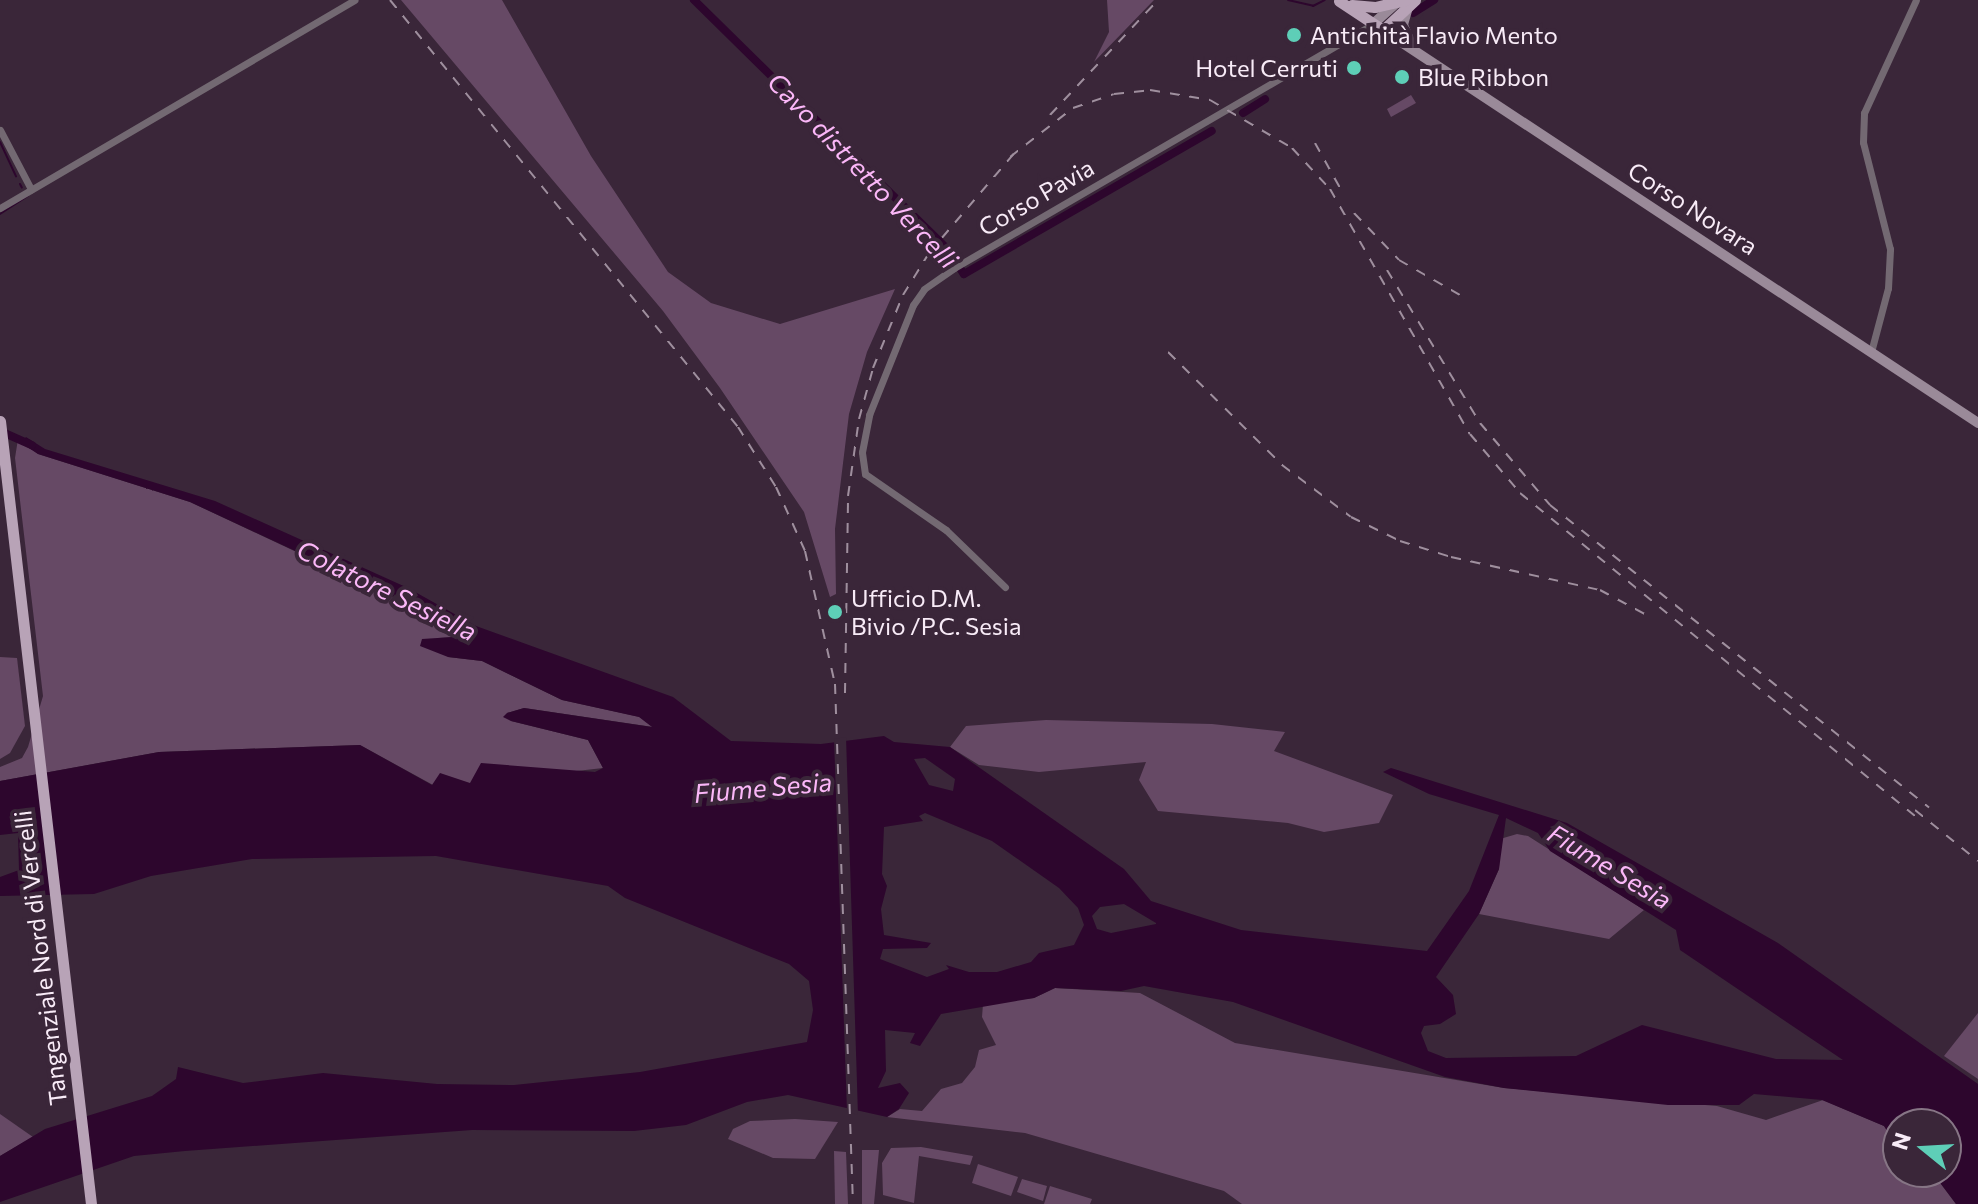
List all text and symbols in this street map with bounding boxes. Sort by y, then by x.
place label: Antichità Flavio Mento [1310,21,1558,49]
marker: Antichità Flavio Mento [1285,26,1303,44]
place label: Hotel Cerruti [1195,54,1338,82]
marker: Hotel Cerruti [1345,59,1363,77]
place label: Blue Ribbon [1418,63,1549,91]
water label: Cavo distretto Vercelli [761,66,965,274]
marker: Blue Ribbon [1393,68,1411,86]
street label: Corso Pavia [973,152,1099,242]
street label: Corso Novara [1623,156,1763,260]
water label: Colatore Sesiella [292,533,482,647]
place label: Ufficio D.M. Bivio /P.C. Sesia [851,584,1021,640]
marker: Ufficio D.M. Bivio /P.C. Sesia [826,603,844,621]
water label: Fiume Sesia [693,765,833,809]
street label: Tangenziale Nord di Vercelli [8,809,72,1107]
water label: Fiume Sesia [1543,817,1677,915]
north arrow [1882,1108,1962,1188]
text: N [1885,1129,1916,1153]

